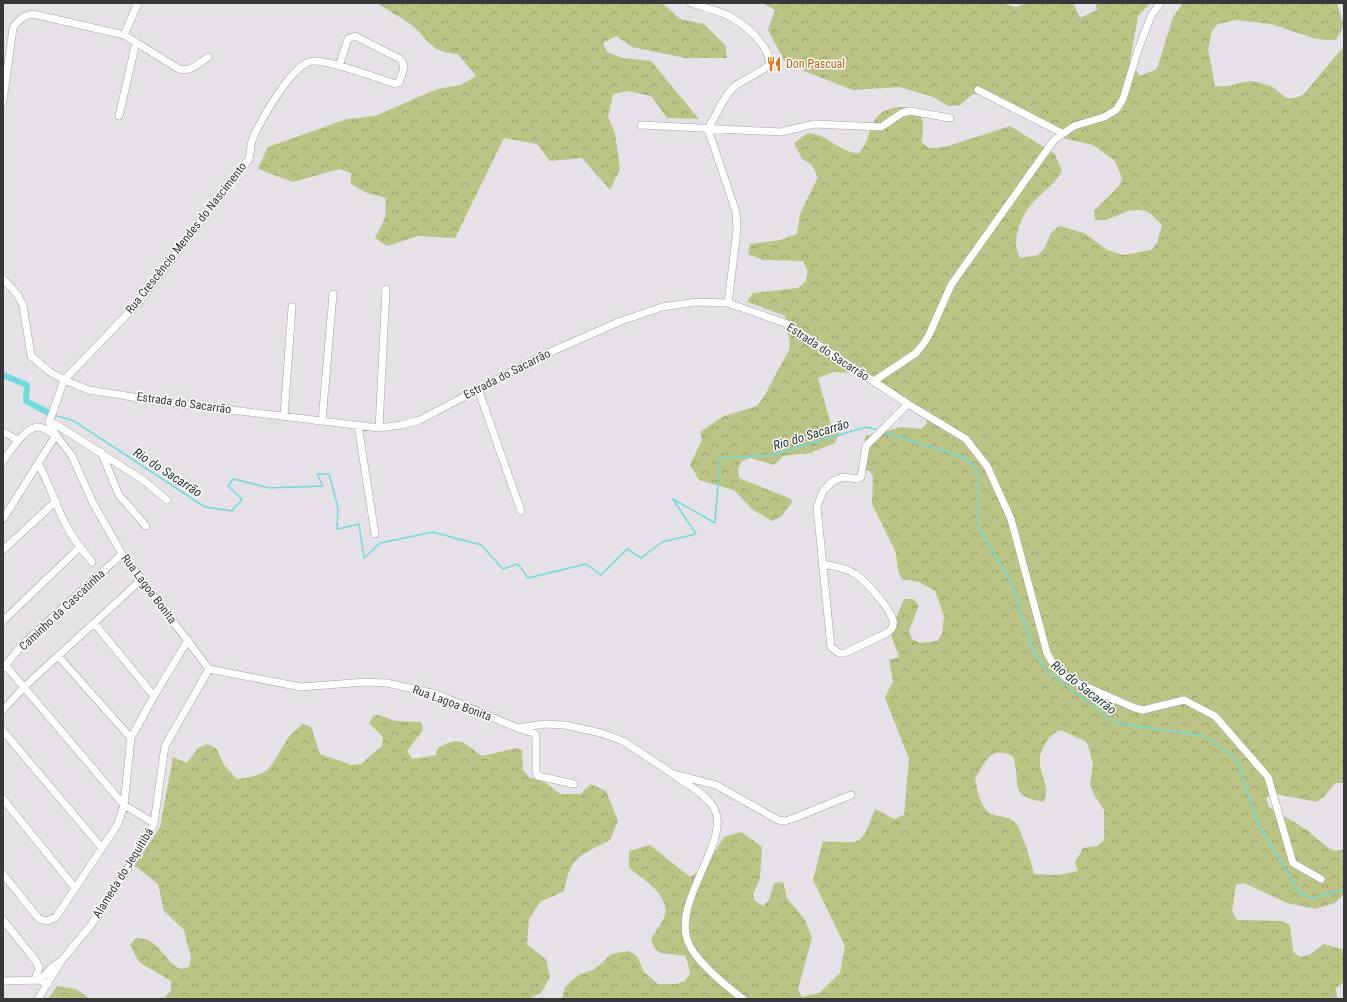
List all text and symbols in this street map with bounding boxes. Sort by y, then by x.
restaurant icon: Don Pascual [765,55,783,73]
place label: Don Pascual [786,57,845,71]
street label: Rua Crescêncio Mendes do Nascimento [123,160,249,316]
street label: Estrada do Sacarrão [784,320,872,384]
street label: Estrada do Sacarrão [461,346,553,402]
street label: Estrada do Sacarrão [136,389,232,417]
water label: Rio do Sacarrão [771,416,851,453]
water label: Rio do Sacarrão [131,445,205,500]
street label: Rua Lagoa Bonita [118,552,180,627]
street label: Caminho da Cascatinha [16,566,108,653]
water label: Rio do Sacarrão [1048,657,1119,718]
street label: Rua Lagoa Bonita [411,682,494,724]
street label: Alameda do Jequitibá [90,825,156,920]

